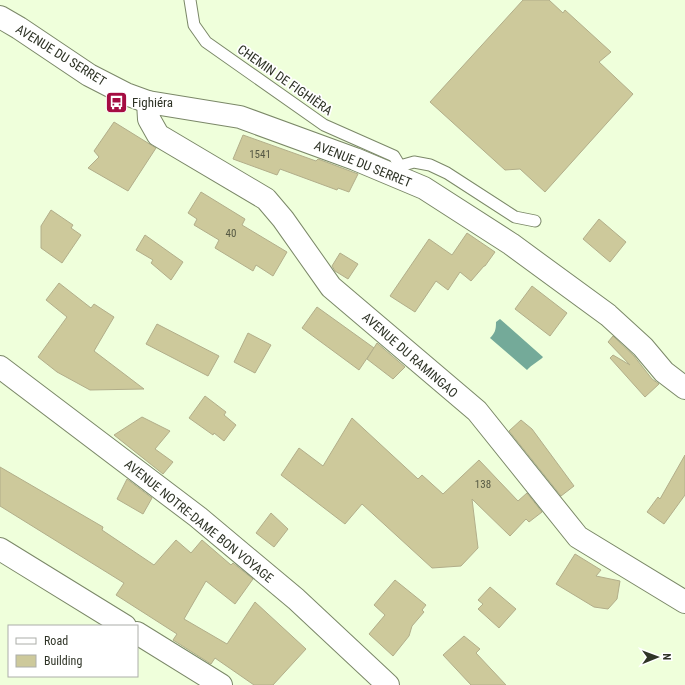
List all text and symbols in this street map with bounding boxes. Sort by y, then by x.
street label: AVENUE DU SERRET [13,21,109,89]
street label: CHEMIN DE FIGHIÈRA [235,42,336,119]
bus stop icon: Fighiéra [104,89,130,115]
place label: Fighiéra [132,95,173,110]
street label: AVENUE DU SERRET [312,138,414,190]
house number: 1541 [249,148,271,161]
house number: 40 [226,227,236,240]
street label: AVENUE DU RAMINGAO [359,309,461,401]
street label: AVENUE NOTRE-DAME BON VOYAGE [122,456,276,586]
house number: 138 [475,478,491,491]
legend [8,625,138,677]
text: Road [44,634,68,648]
north arrow [637,637,677,677]
text: N [660,653,673,661]
text: Building [44,654,82,668]

